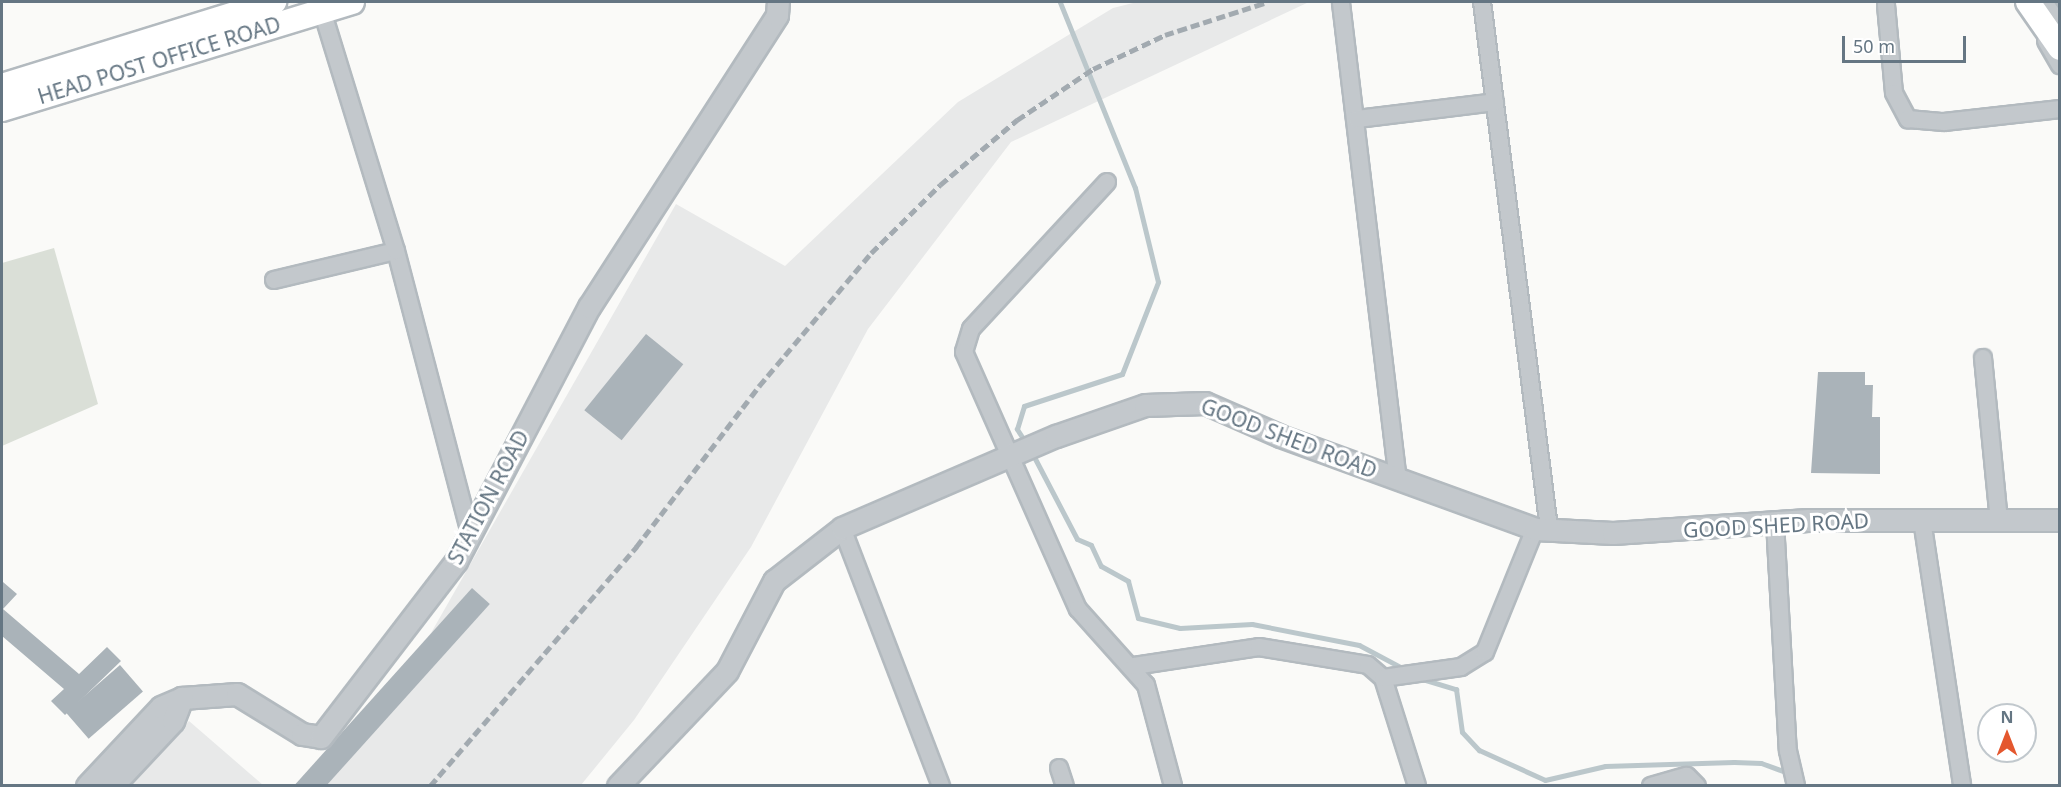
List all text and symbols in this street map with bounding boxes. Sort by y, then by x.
street label: HEAD POST OFFICE ROAD [34,11,284,109]
scale bar [1845,24,1970,62]
text: 50 m [1853,34,1895,58]
street label: GOOD SHED ROAD [1198,393,1380,483]
street label: STATION ROAD [442,426,534,568]
street label: GOOD SHED ROAD [1682,508,1870,542]
north arrow [1977,703,2037,763]
text: N [2000,706,2014,728]

